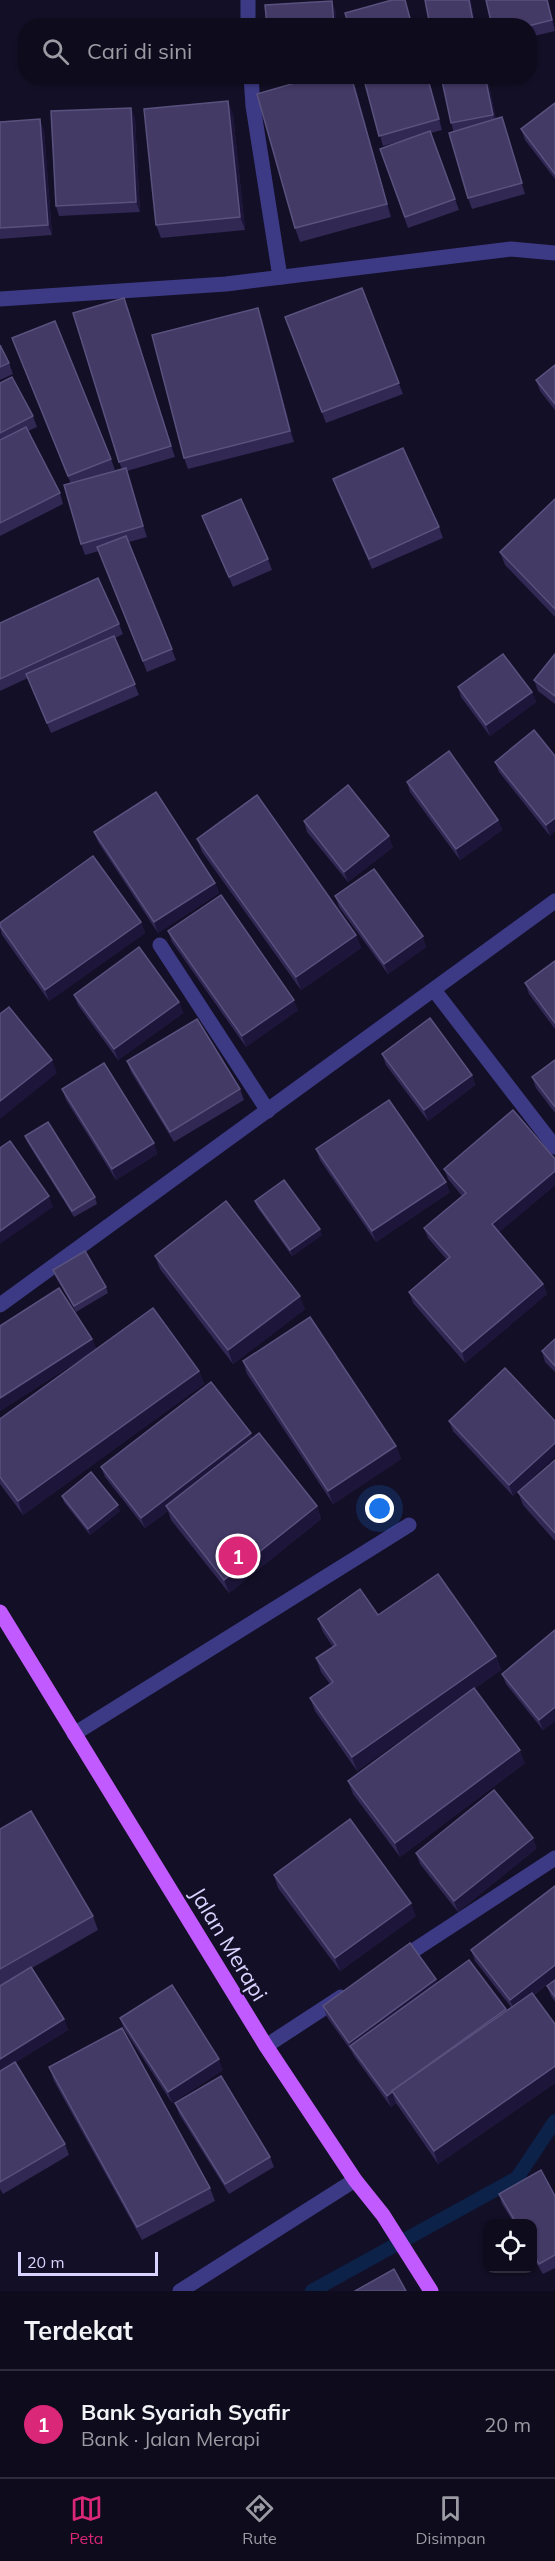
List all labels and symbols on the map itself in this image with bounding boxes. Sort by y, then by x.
your location [365,1494,394,1523]
pin: 1 [218,1534,258,1578]
street label: Jalan Merapi [184,1882,274,2006]
scale bar [18,2249,158,2276]

